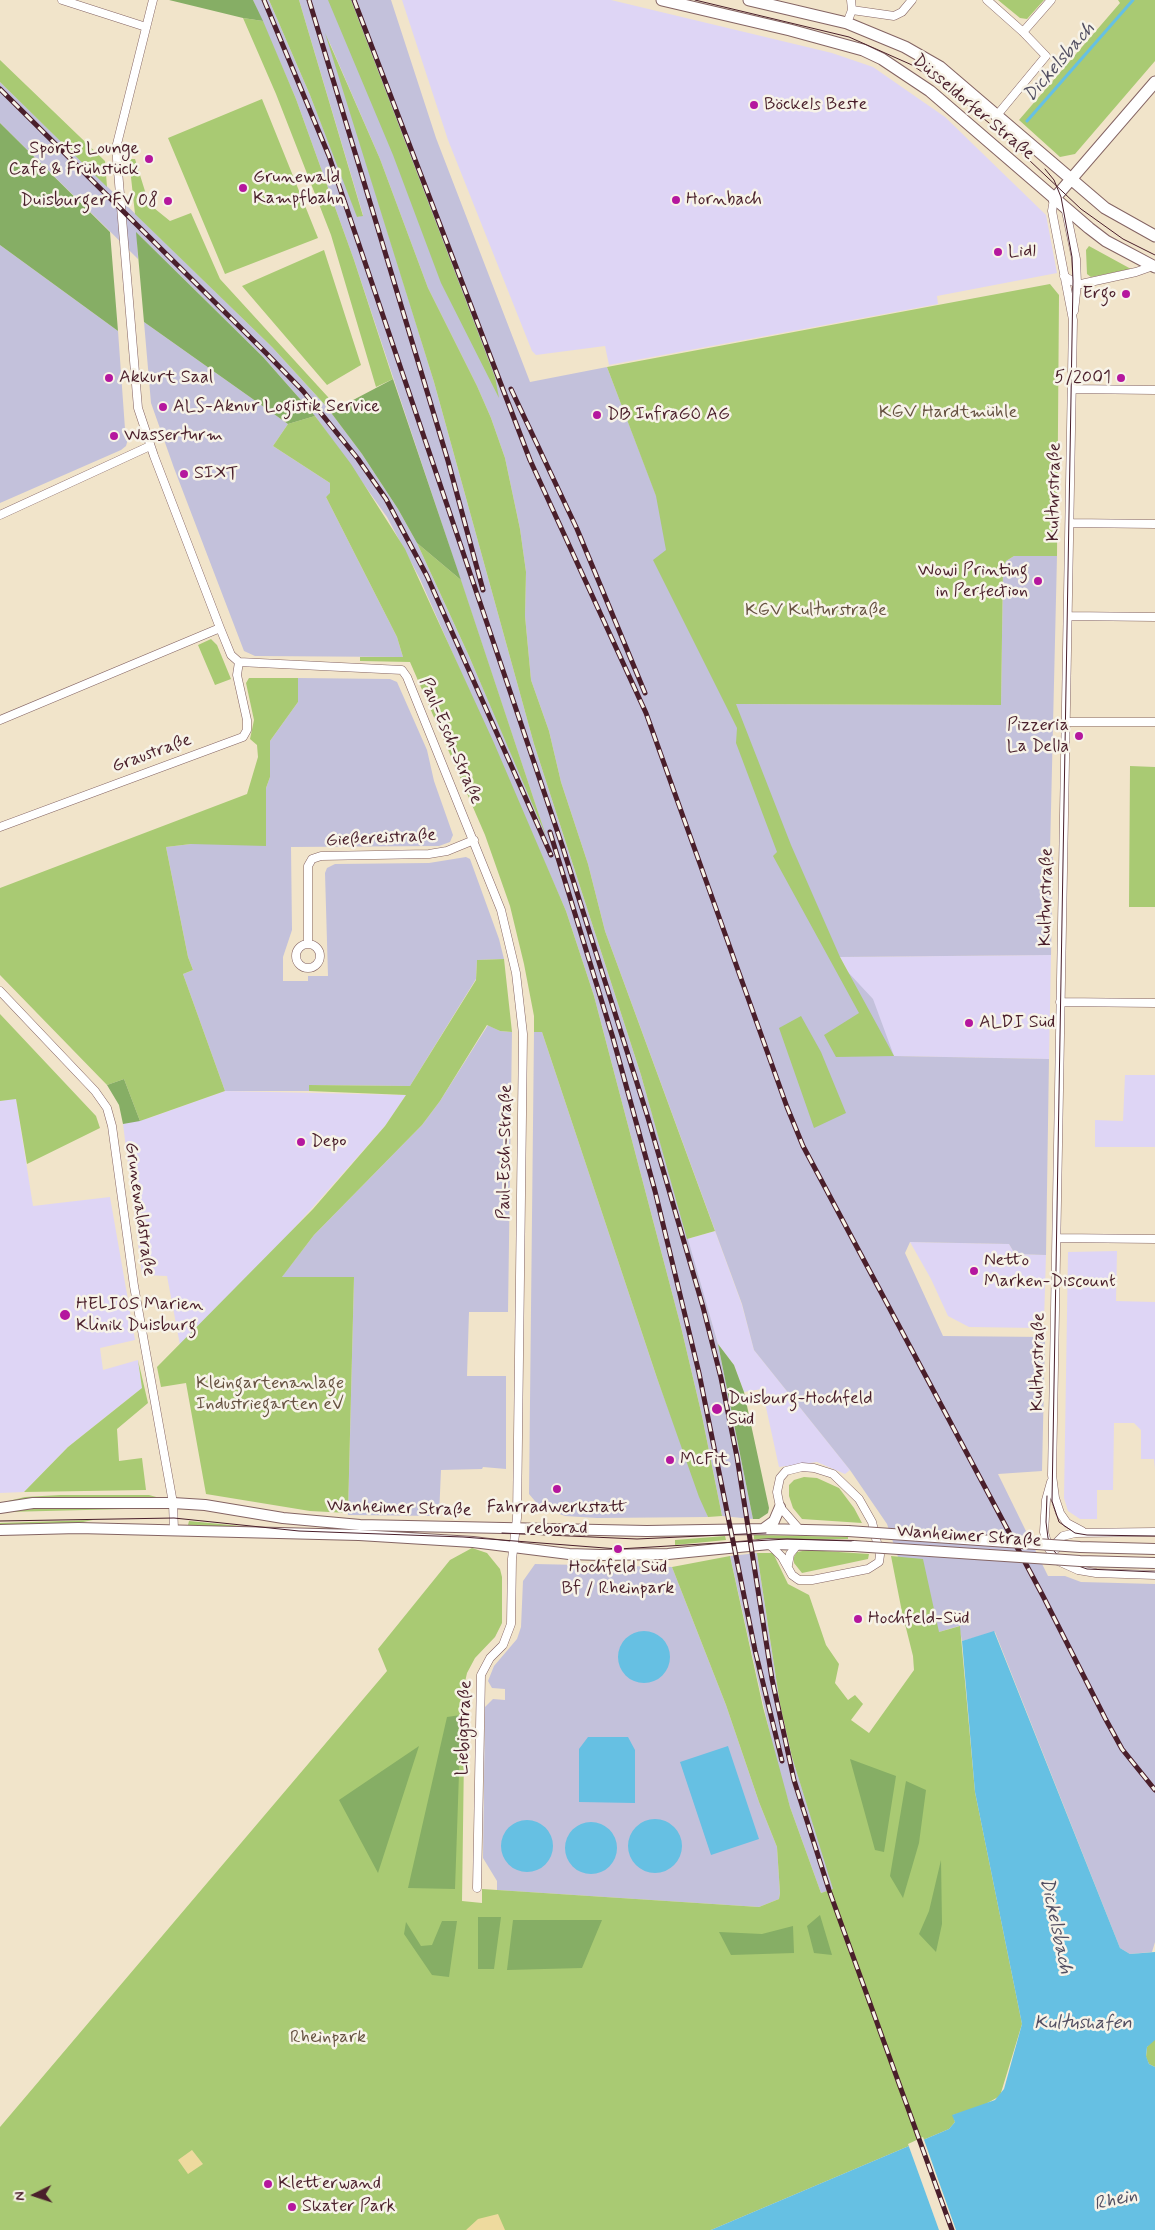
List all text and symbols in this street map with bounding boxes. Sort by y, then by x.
water label: Dickelsbach [1019,19,1101,107]
street label: Düsseldorfer Straße [907,51,1039,165]
place label: Böckels Beste [764,94,867,116]
marker: Böckels Beste [748,99,760,111]
place label: Sports Lounge Cafe & Frühstück [8,138,139,180]
marker: Sports Lounge Cafe & Frühstück [143,153,155,165]
place label: Grunewald Kampfbahn [253,167,344,210]
marker: Grunewald Kampfbahn [237,182,249,194]
place label: Hornbach [686,189,762,211]
place label: Duisburger FV 08 [21,190,158,212]
marker: Hornbach [670,194,682,206]
marker: Duisburger FV 08 [162,195,174,207]
place label: Lidl [1008,241,1036,263]
marker: Lidl [992,246,1004,258]
place label: Ergo [1082,283,1116,305]
marker: Ergo [1120,288,1132,300]
place label: Akkurt Saal [119,367,213,389]
place label: 5/2001 [1054,367,1111,389]
marker: Akkurt Saal [103,372,115,384]
marker: 5/2001 [1115,372,1127,384]
place label: ALS-Aknur Logistik Service [173,396,380,418]
marker: ALS-Aknur Logistik Service [157,401,169,413]
park label: KGV Hardtmühle [879,402,1017,424]
place label: DB InfraGO AG [607,404,730,426]
marker: DB InfraGO AG [591,409,603,421]
place label: Wasserturm [124,425,223,447]
marker: Wasserturm [108,430,120,442]
street label: Kulturstraße [1043,442,1067,542]
place label: SIXT [194,463,238,485]
marker: SIXT [178,468,190,480]
place label: Wowi Printing in Perfection [918,560,1028,602]
marker: Wowi Printing in Perfection [1032,575,1044,587]
park label: KGV Kulturstraße [745,600,887,622]
street label: Paul-Esch-Straße [414,674,486,808]
place label: Pizzeria La Della [1007,715,1069,758]
street label: Graustraße [109,730,195,778]
marker: Pizzeria La Della [1073,730,1085,742]
street label: Gießereistraße [325,825,437,853]
street label: Kulturstraße [1035,847,1059,947]
place label: ALDI Süd [979,1012,1055,1034]
marker: ALDI Süd [963,1017,975,1029]
street label: Paul-Esch-Straße [494,1084,518,1220]
place label: Depo [311,1131,347,1153]
marker: Depo [295,1136,307,1148]
street label: Grunewaldstraße [119,1141,159,1277]
place label: Netto Marken-Discount [984,1250,1116,1292]
marker: Netto Marken-Discount [968,1265,980,1277]
place label: HELIOS Marien Klinik Duisburg [76,1294,203,1336]
marker: HELIOS Marien Klinik Duisburg [58,1308,72,1322]
street label: Kulturstraße [1027,1312,1051,1412]
park label: Kleingartenanlage Industriegarten eV [196,1373,344,1416]
place label: Duisburg-Hochfeld Süd [728,1388,873,1430]
marker: Duisburg-Hochfeld Süd [710,1402,724,1416]
place label: McFit [680,1449,729,1471]
marker: McFit [664,1454,676,1466]
marker: Fahrradwerkstatt reborad [551,1483,563,1495]
street label: Wanheimer Straße [326,1496,472,1522]
place label: Fahrradwerkstatt reborad [487,1497,627,1540]
street label: Wanheimer Straße [896,1521,1042,1553]
marker: Hochfeld Süd Bf / Rheinpark [612,1543,624,1555]
place label: Hochfeld Süd Bf / Rheinpark [562,1557,674,1600]
place label: Hochfeld-Süd [868,1608,970,1630]
marker: Hochfeld-Süd [852,1613,864,1625]
street label: Liebigstraße [453,1680,477,1776]
water label: Dickelsbach [1034,1876,1076,1976]
water label: Kultushafen [1034,2013,1132,2035]
park label: Rheinpark [290,2027,366,2049]
north arrow [10,2170,60,2220]
place label: Kletterwand [278,2173,381,2195]
marker: Kletterwand [262,2178,274,2190]
water label: Rhein [1092,2185,1140,2217]
text: N [11,2191,29,2201]
place label: Skater Park [302,2196,396,2218]
marker: Skater Park [286,2201,298,2213]

